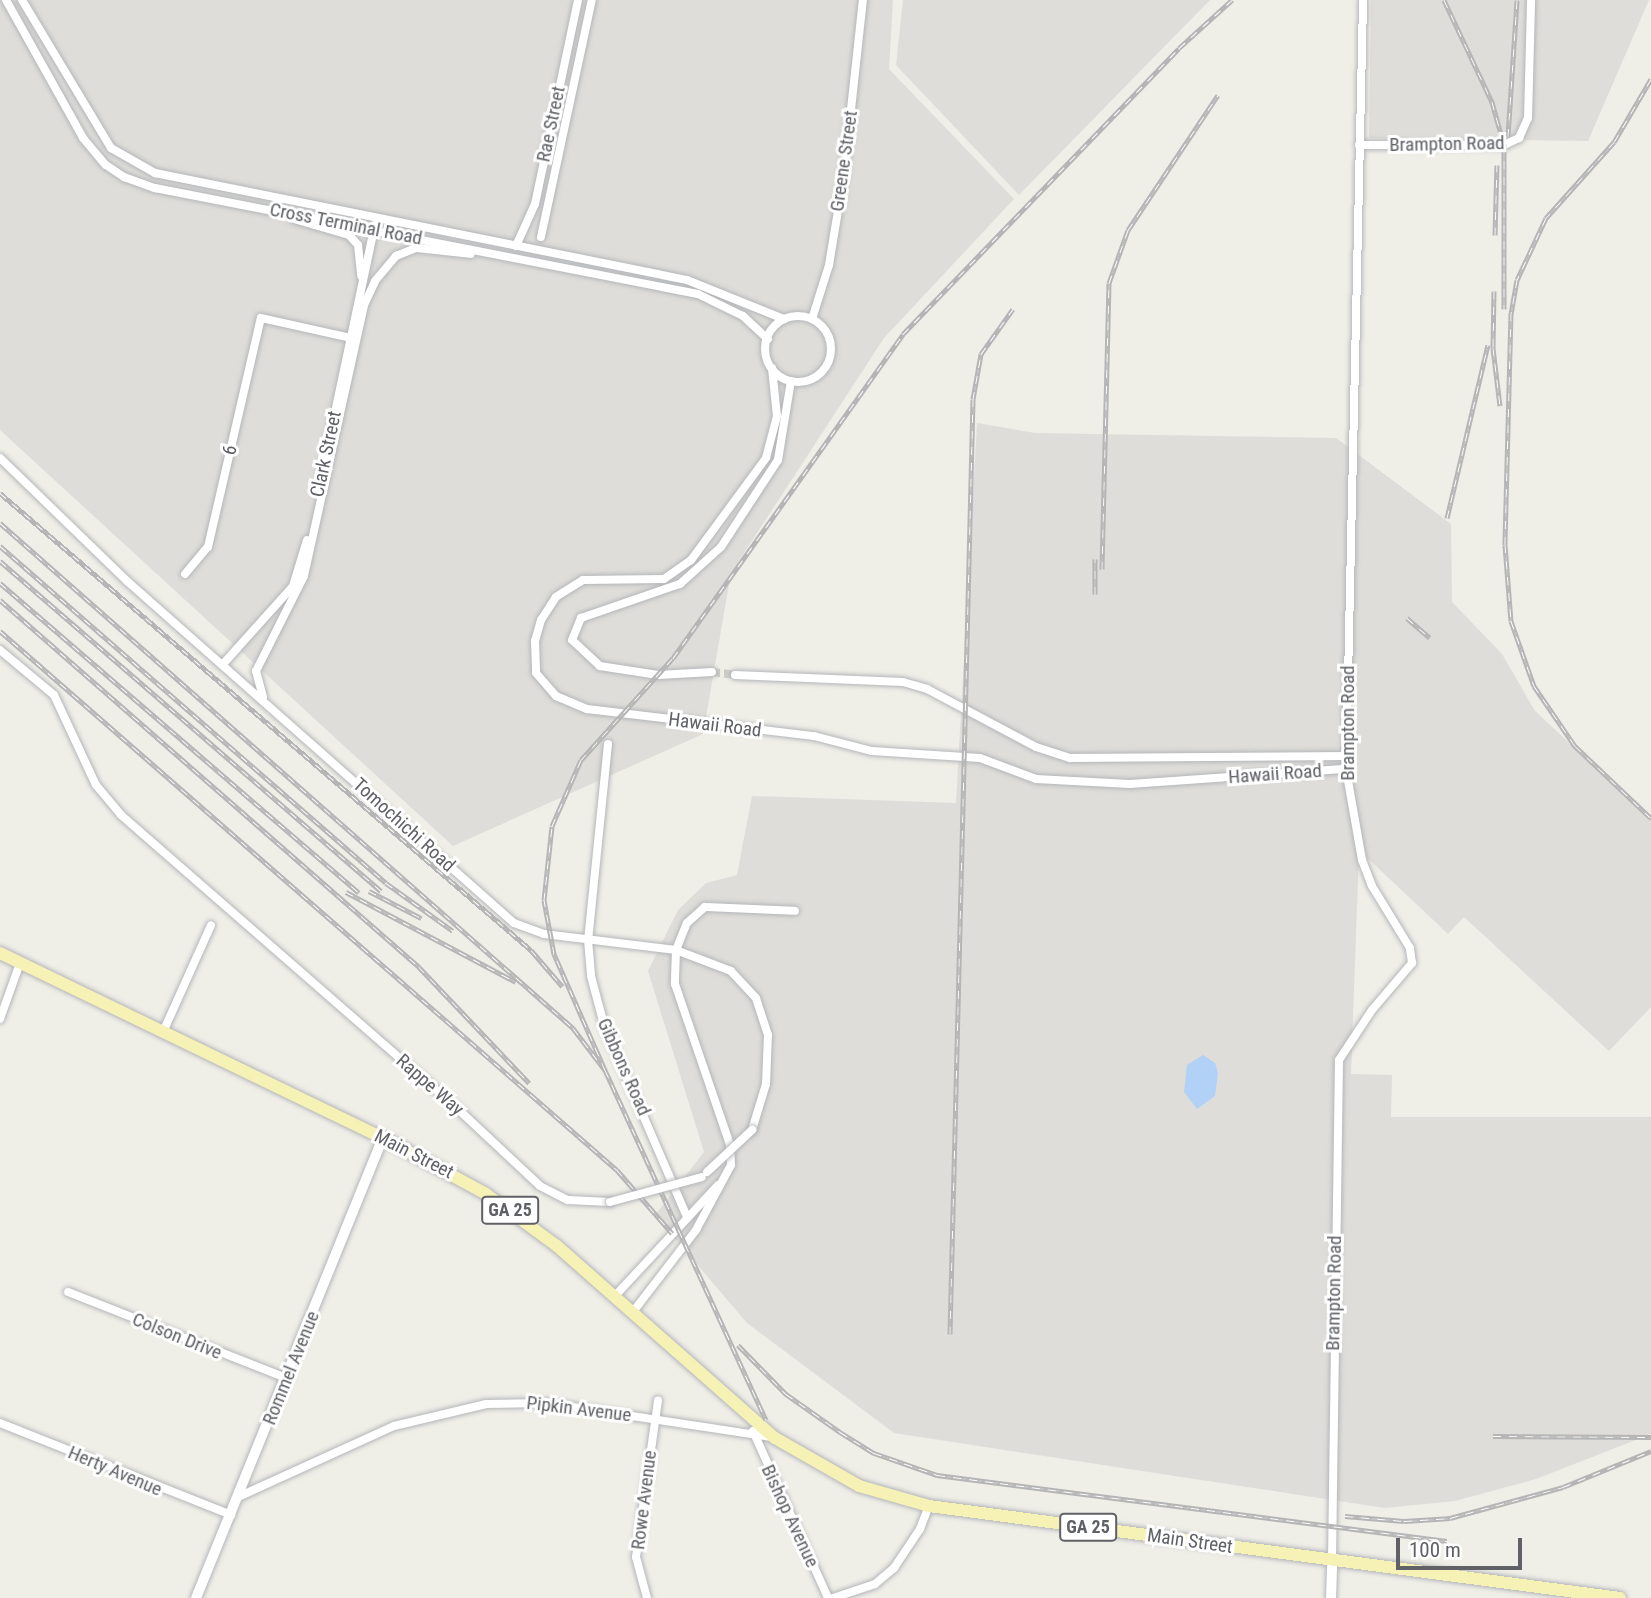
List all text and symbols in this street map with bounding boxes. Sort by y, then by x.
street label: Rae Street [532,84,570,164]
street label: Greene Street [826,109,862,213]
street label: Brampton Road [1389,132,1505,156]
street label: Cross Terminal Road [268,198,424,250]
street label: Clark Street [306,409,346,499]
street label: 6 [218,443,242,457]
street label: Brampton Road [1337,665,1359,781]
street label: Hawaii Road [667,708,763,742]
street label: Hawaii Road [1228,759,1322,789]
street label: Tomochichi Road [348,773,460,877]
street label: Gibbons Road [592,1015,656,1119]
street label: Rappe Way [391,1049,469,1121]
street label: Main Street [371,1124,457,1184]
road number: GA 25 [480,1196,540,1224]
street label: Brampton Road [1322,1235,1346,1351]
street label: Colson Drive [129,1308,225,1364]
street label: Rommel Avenue [258,1308,324,1428]
street label: Pipkin Avenue [525,1391,633,1427]
street label: Herty Avenue [65,1441,165,1501]
street label: Rowe Avenue [627,1449,661,1551]
street label: Bishop Avenue [756,1461,824,1571]
road number: GA 25 [1058,1512,1118,1542]
street label: Main Street [1146,1524,1234,1558]
scale bar [1399,1524,1525,1568]
text: 100 m [1409,1538,1461,1562]

